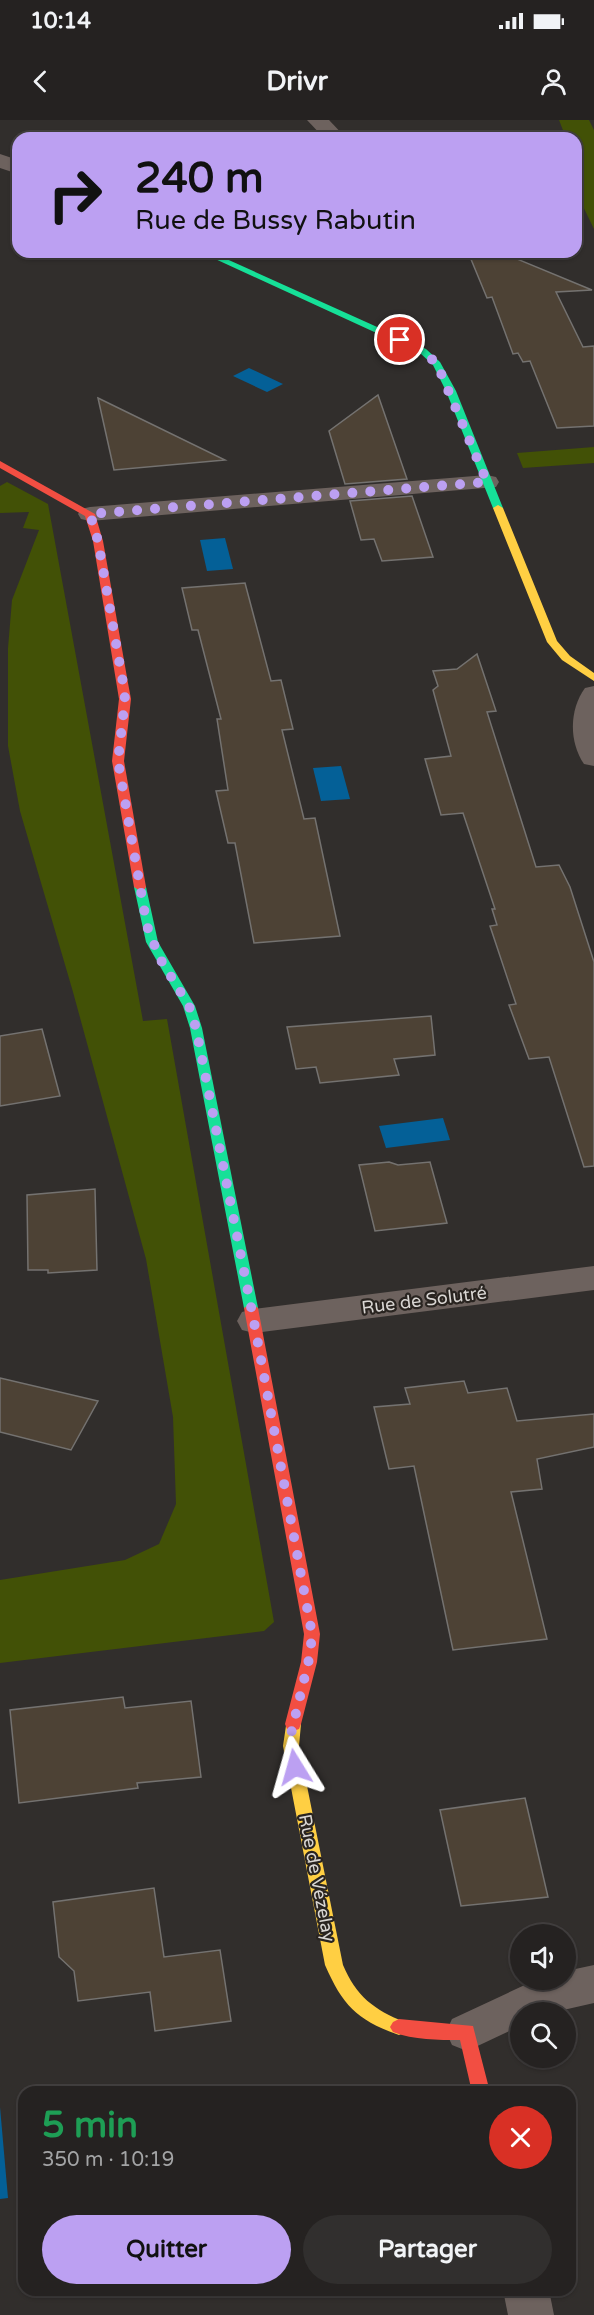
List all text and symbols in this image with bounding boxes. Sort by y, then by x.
text: 10:14 [30,8,91,34]
icon: back [24,65,57,98]
text: Drivr [266,65,328,98]
icon: person [537,65,570,98]
text: 240 m [135,153,264,204]
icon: right [36,156,114,234]
text: Rue de Bussy Rabutin [135,204,416,237]
pin [374,314,425,365]
icon: arrive [383,323,416,356]
street label: Rue de Solutré [360,1281,488,1319]
position arrow [263,1735,327,1799]
street label: Rue de Vézelay [294,1812,340,1944]
map controls [510,1924,576,2068]
button: sound [510,1924,576,1990]
button: search [510,2002,576,2068]
text: 5 min [42,2104,138,2147]
button: close [489,2106,552,2169]
text: 350 m · 10:19 [42,2148,174,2172]
button: Quitter [42,2215,291,2284]
button: Partager [303,2215,552,2284]

